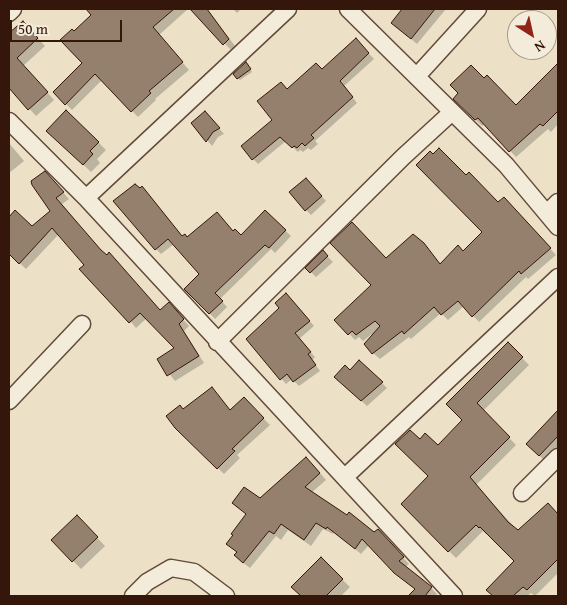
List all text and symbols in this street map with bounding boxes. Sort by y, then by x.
scale bar [12,10,125,42]
north arrow [507,10,557,60]
text: 50 m [18,18,48,39]
text: N [530,36,550,57]

